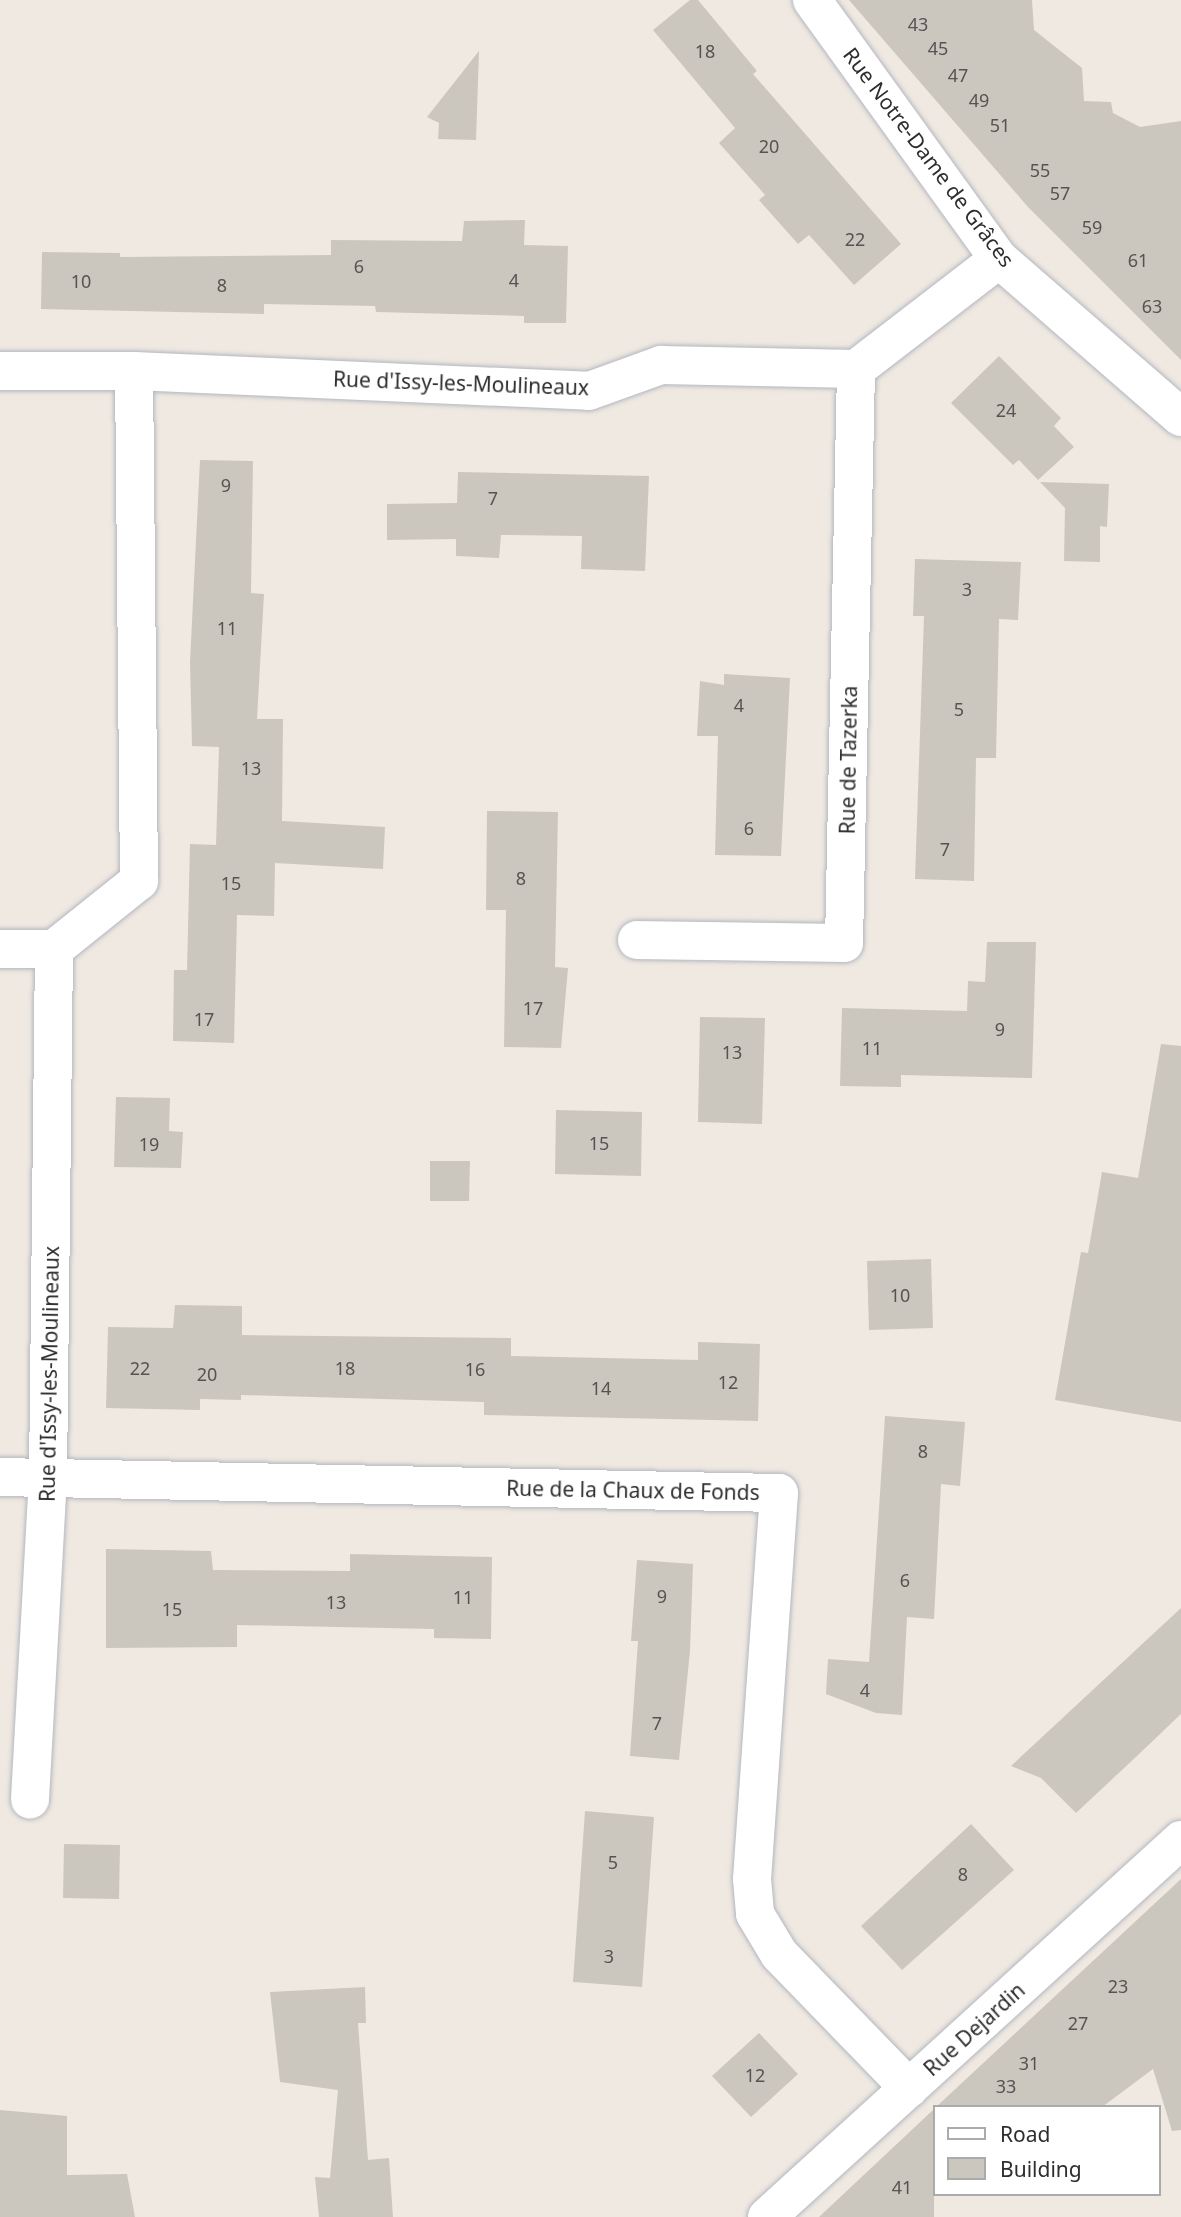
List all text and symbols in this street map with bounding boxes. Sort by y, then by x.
house number: 43 [908,13,928,35]
house number: 45 [928,37,948,59]
house number: 18 [695,40,715,62]
street label: Rue Notre-Dame de Grâces [838,42,1020,272]
house number: 47 [948,64,968,86]
house number: 49 [969,89,989,111]
house number: 51 [990,114,1010,136]
house number: 20 [759,135,779,157]
house number: 55 [1030,159,1050,181]
house number: 57 [1050,182,1070,204]
house number: 59 [1082,216,1102,238]
house number: 22 [845,228,865,250]
house number: 61 [1128,249,1148,271]
house number: 6 [354,255,364,277]
house number: 4 [509,269,519,291]
house number: 10 [71,270,91,292]
house number: 8 [217,274,227,296]
house number: 63 [1142,295,1162,317]
street label: Rue d'Issy-les-Moulineaux [333,366,589,400]
house number: 24 [996,399,1016,421]
house number: 9 [221,474,231,496]
house number: 7 [488,487,498,509]
house number: 3 [962,578,972,600]
house number: 11 [217,617,237,639]
street label: Rue de Tazerka [834,685,862,835]
house number: 4 [734,694,744,716]
house number: 5 [954,698,964,720]
house number: 13 [241,757,261,779]
house number: 6 [744,817,754,839]
house number: 7 [940,838,950,860]
house number: 8 [516,867,526,889]
house number: 15 [221,872,241,894]
house number: 17 [523,997,543,1019]
house number: 17 [194,1008,214,1030]
house number: 9 [995,1018,1005,1040]
house number: 11 [862,1037,882,1059]
house number: 13 [722,1041,742,1063]
house number: 15 [589,1132,609,1154]
house number: 19 [139,1133,159,1155]
street label: Rue d'Issy-les-Moulineaux [34,1246,64,1502]
house number: 10 [890,1284,910,1306]
house number: 22 [130,1357,150,1379]
house number: 18 [335,1357,355,1379]
house number: 16 [465,1358,485,1380]
house number: 20 [197,1363,217,1385]
house number: 12 [718,1371,738,1393]
house number: 14 [591,1377,611,1399]
house number: 8 [918,1440,928,1462]
street label: Rue de la Chaux de Fonds [506,1475,760,1505]
house number: 6 [900,1569,910,1591]
house number: 9 [657,1585,667,1607]
house number: 11 [453,1586,473,1608]
house number: 13 [326,1591,346,1613]
house number: 15 [162,1598,182,1620]
house number: 4 [860,1679,870,1701]
house number: 7 [652,1712,662,1734]
house number: 5 [608,1851,618,1873]
house number: 8 [958,1863,968,1885]
house number: 3 [604,1945,614,1967]
house number: 23 [1108,1975,1128,1997]
street label: Rue Dejardin [918,1977,1030,2081]
house number: 27 [1068,2012,1088,2034]
house number: 31 [1019,2052,1039,2074]
house number: 12 [745,2064,765,2086]
house number: 33 [996,2075,1016,2097]
legend [932,2105,1160,2196]
text: Road [1000,2120,1050,2148]
text: Building [1000,2155,1082,2183]
house number: 41 [892,2176,912,2198]

